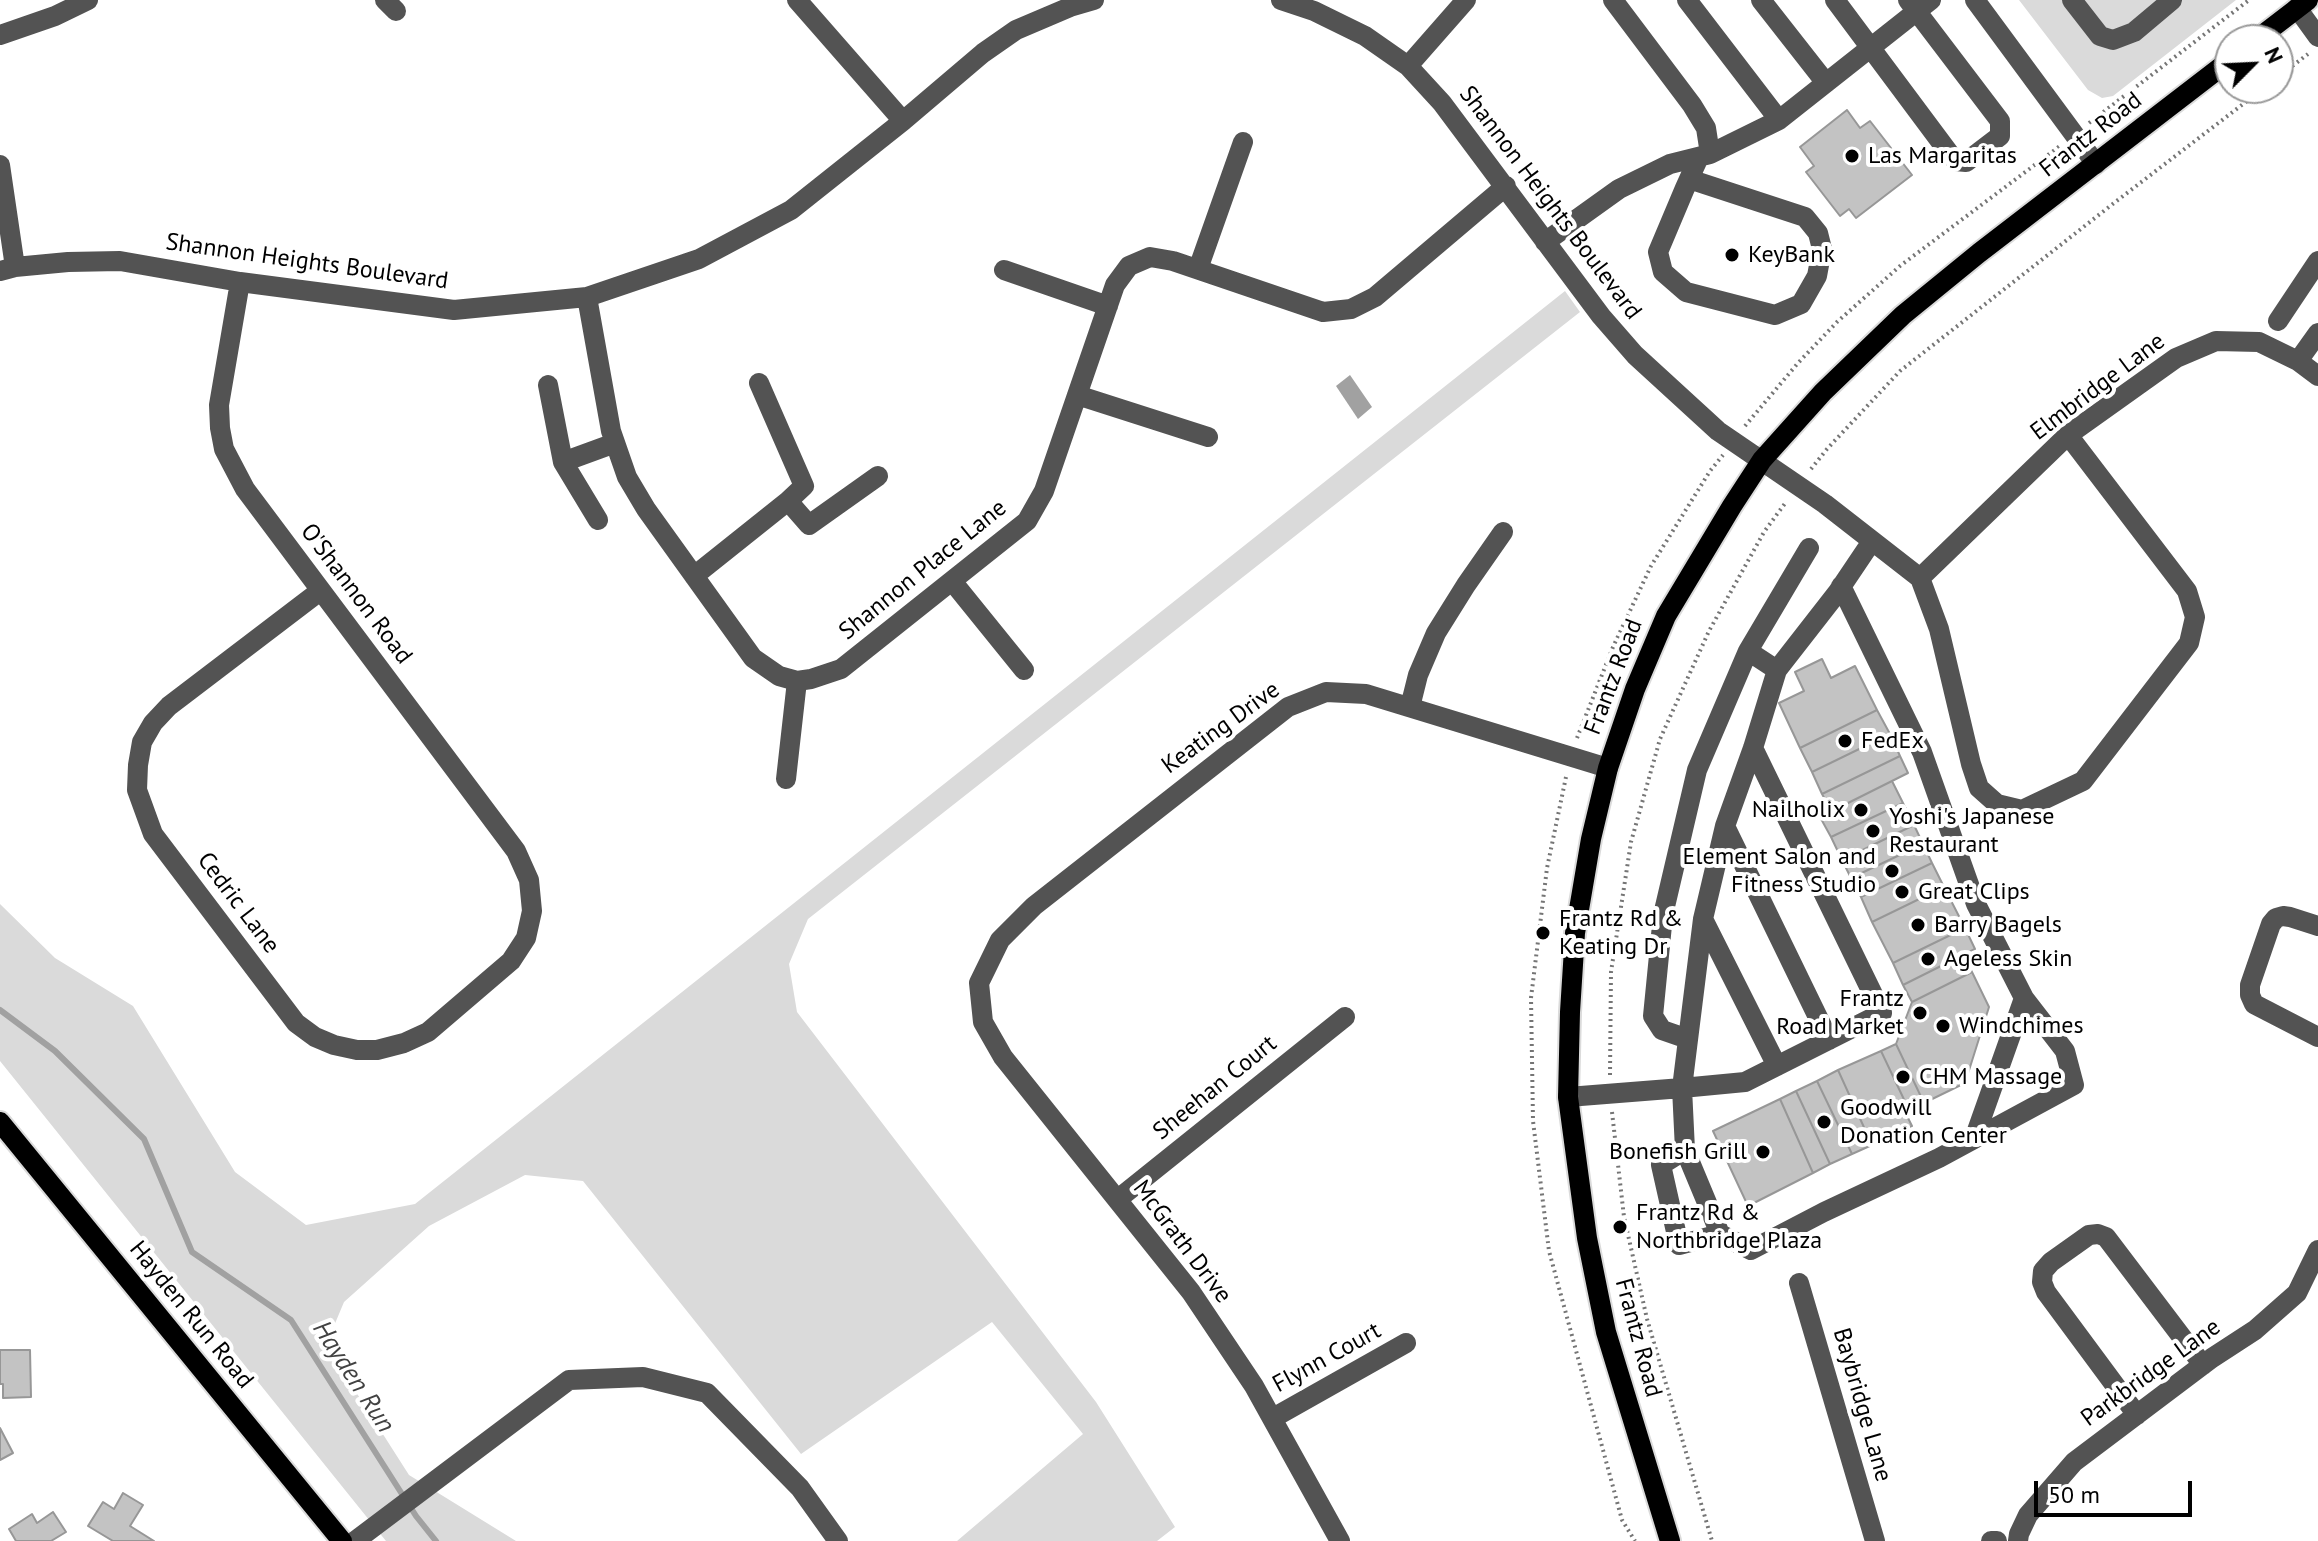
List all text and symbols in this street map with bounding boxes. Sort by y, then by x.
north arrow [2214,24,2294,104]
text: N [2258,43,2290,67]
street label: Shannon Heights Boulevard [1453,81,1647,325]
street label: Frantz Road [2034,86,2148,184]
place label: Las Margaritas [1868,142,2017,170]
marker: Las Margaritas [1843,147,1861,165]
street label: Shannon Heights Boulevard [164,228,450,296]
place label: KeyBank [1748,241,1835,269]
marker: KeyBank [1723,246,1741,264]
street label: Elmbridge Lane [2025,327,2171,447]
street label: Shannon Place Lane [834,494,1012,646]
street label: O'Shannon Road [294,518,418,670]
street label: Frantz Road [1579,615,1649,739]
street label: Keating Drive [1157,676,1285,780]
place label: FedEx [1861,727,1924,755]
marker: FedEx [1836,732,1854,750]
place label: Nailholix [1752,796,1845,824]
marker: Nailholix [1852,801,1870,819]
place label: Yoshi's Japanese Restaurant [1889,803,2055,859]
marker: Yoshi's Japanese Restaurant [1864,822,1882,840]
place label: Element Salon and Fitness Studio [1683,843,1876,899]
street label: Cedric Lane [191,847,285,959]
marker: Element Salon and Fitness Studio [1883,862,1901,880]
place label: Great Clips [1918,878,2030,906]
marker: Great Clips [1893,883,1911,901]
place label: Frantz Rd & Keating Dr [1559,905,1683,961]
place label: Barry Bagels [1934,911,2062,939]
marker: Barry Bagels [1909,916,1927,934]
marker: Frantz Rd & Keating Dr [1534,924,1552,942]
place label: Ageless Skin [1944,945,2072,973]
marker: Ageless Skin [1919,950,1937,968]
place label: Frantz Road Market [1776,985,1904,1041]
marker: Frantz Road Market [1911,1004,1929,1022]
place label: Windchimes [1959,1012,2084,1040]
marker: Windchimes [1934,1017,1952,1035]
street label: Sheehan Court [1148,1030,1282,1146]
place label: CHM Massage [1919,1063,2062,1091]
marker: CHM Massage [1894,1068,1912,1086]
place label: Goodwill Donation Center [1840,1094,2007,1150]
marker: Goodwill Donation Center [1815,1113,1833,1131]
place label: Bonefish Grill [1609,1138,1747,1166]
marker: Bonefish Grill [1754,1143,1772,1161]
street label: McGrath Drive [1127,1175,1237,1309]
place label: Frantz Rd & Northbridge Plaza [1636,1199,1822,1255]
marker: Frantz Rd & Northbridge Plaza [1611,1218,1629,1236]
street label: Hayden Run Road [123,1236,259,1394]
street label: Frantz Road [1608,1276,1668,1400]
street label: Parkbridge Lane [2076,1313,2226,1433]
water label: Hayden Run [305,1315,401,1439]
street label: Flynn Court [1268,1317,1386,1399]
street label: Baybridge Lane [1826,1325,1898,1485]
scale bar [2038,1465,2196,1515]
text: 50 m [2048,1479,2100,1510]

